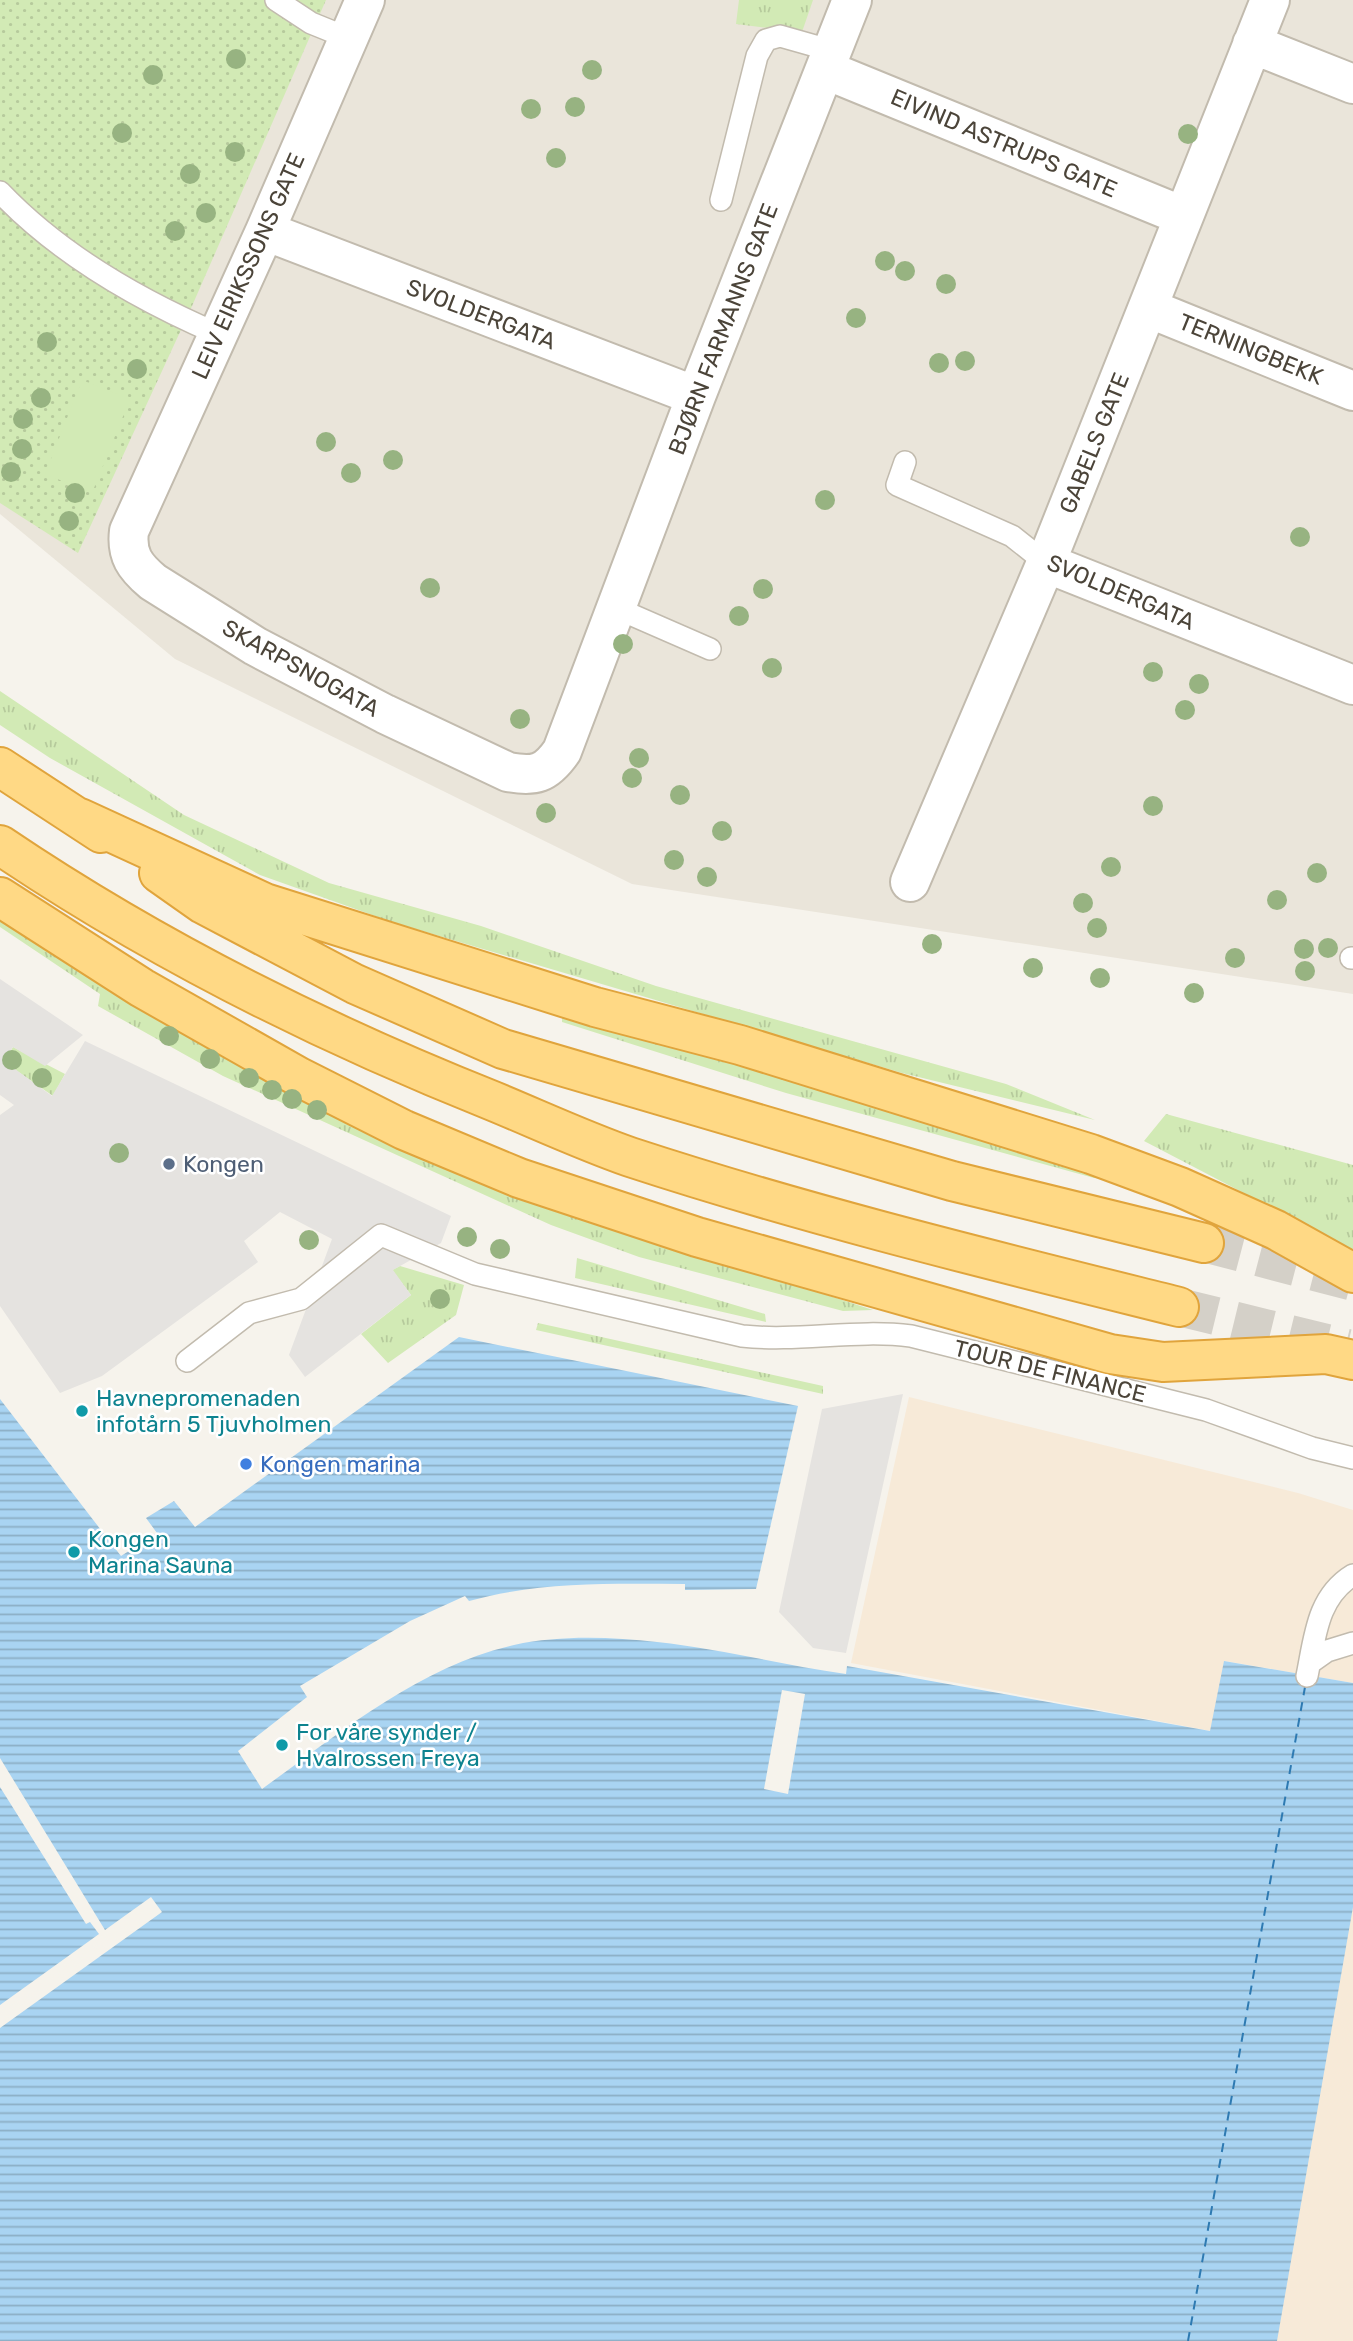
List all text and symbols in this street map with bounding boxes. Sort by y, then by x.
street label: EIVIND ASTRUPS GATE [887,83,1121,203]
street label: LEIV EIRIKSSONS GATE [185,149,311,383]
street label: BJØRN FARMANNS GATE [662,199,784,459]
street label: SVOLDERGATA [402,273,560,355]
street label: TERNINGBEKK [1175,307,1327,391]
street label: GABELS GATE [1053,369,1135,517]
street label: SVOLDERGATA [1043,548,1199,636]
street label: SKARPSNOGATA [218,613,384,723]
place label: Kongen [183,1150,264,1178]
marker: Kongen [161,1156,177,1172]
street label: TOUR DE FINANCE [951,1334,1149,1408]
place label: Havnepromenaden infotårn 5 Tjuvholmen [96,1384,331,1438]
marker: Havnepromenaden infotårn 5 Tjuvholmen [74,1403,90,1419]
place label: Kongen marina [260,1450,421,1478]
marker: Kongen marina [238,1456,254,1472]
place label: Kongen Marina Sauna [88,1525,233,1579]
marker: Kongen Marina Sauna [66,1544,82,1560]
place label: For våre synder / Hvalrossen Freya [296,1718,480,1772]
marker: For våre synder / Hvalrossen Freya [274,1737,290,1753]

